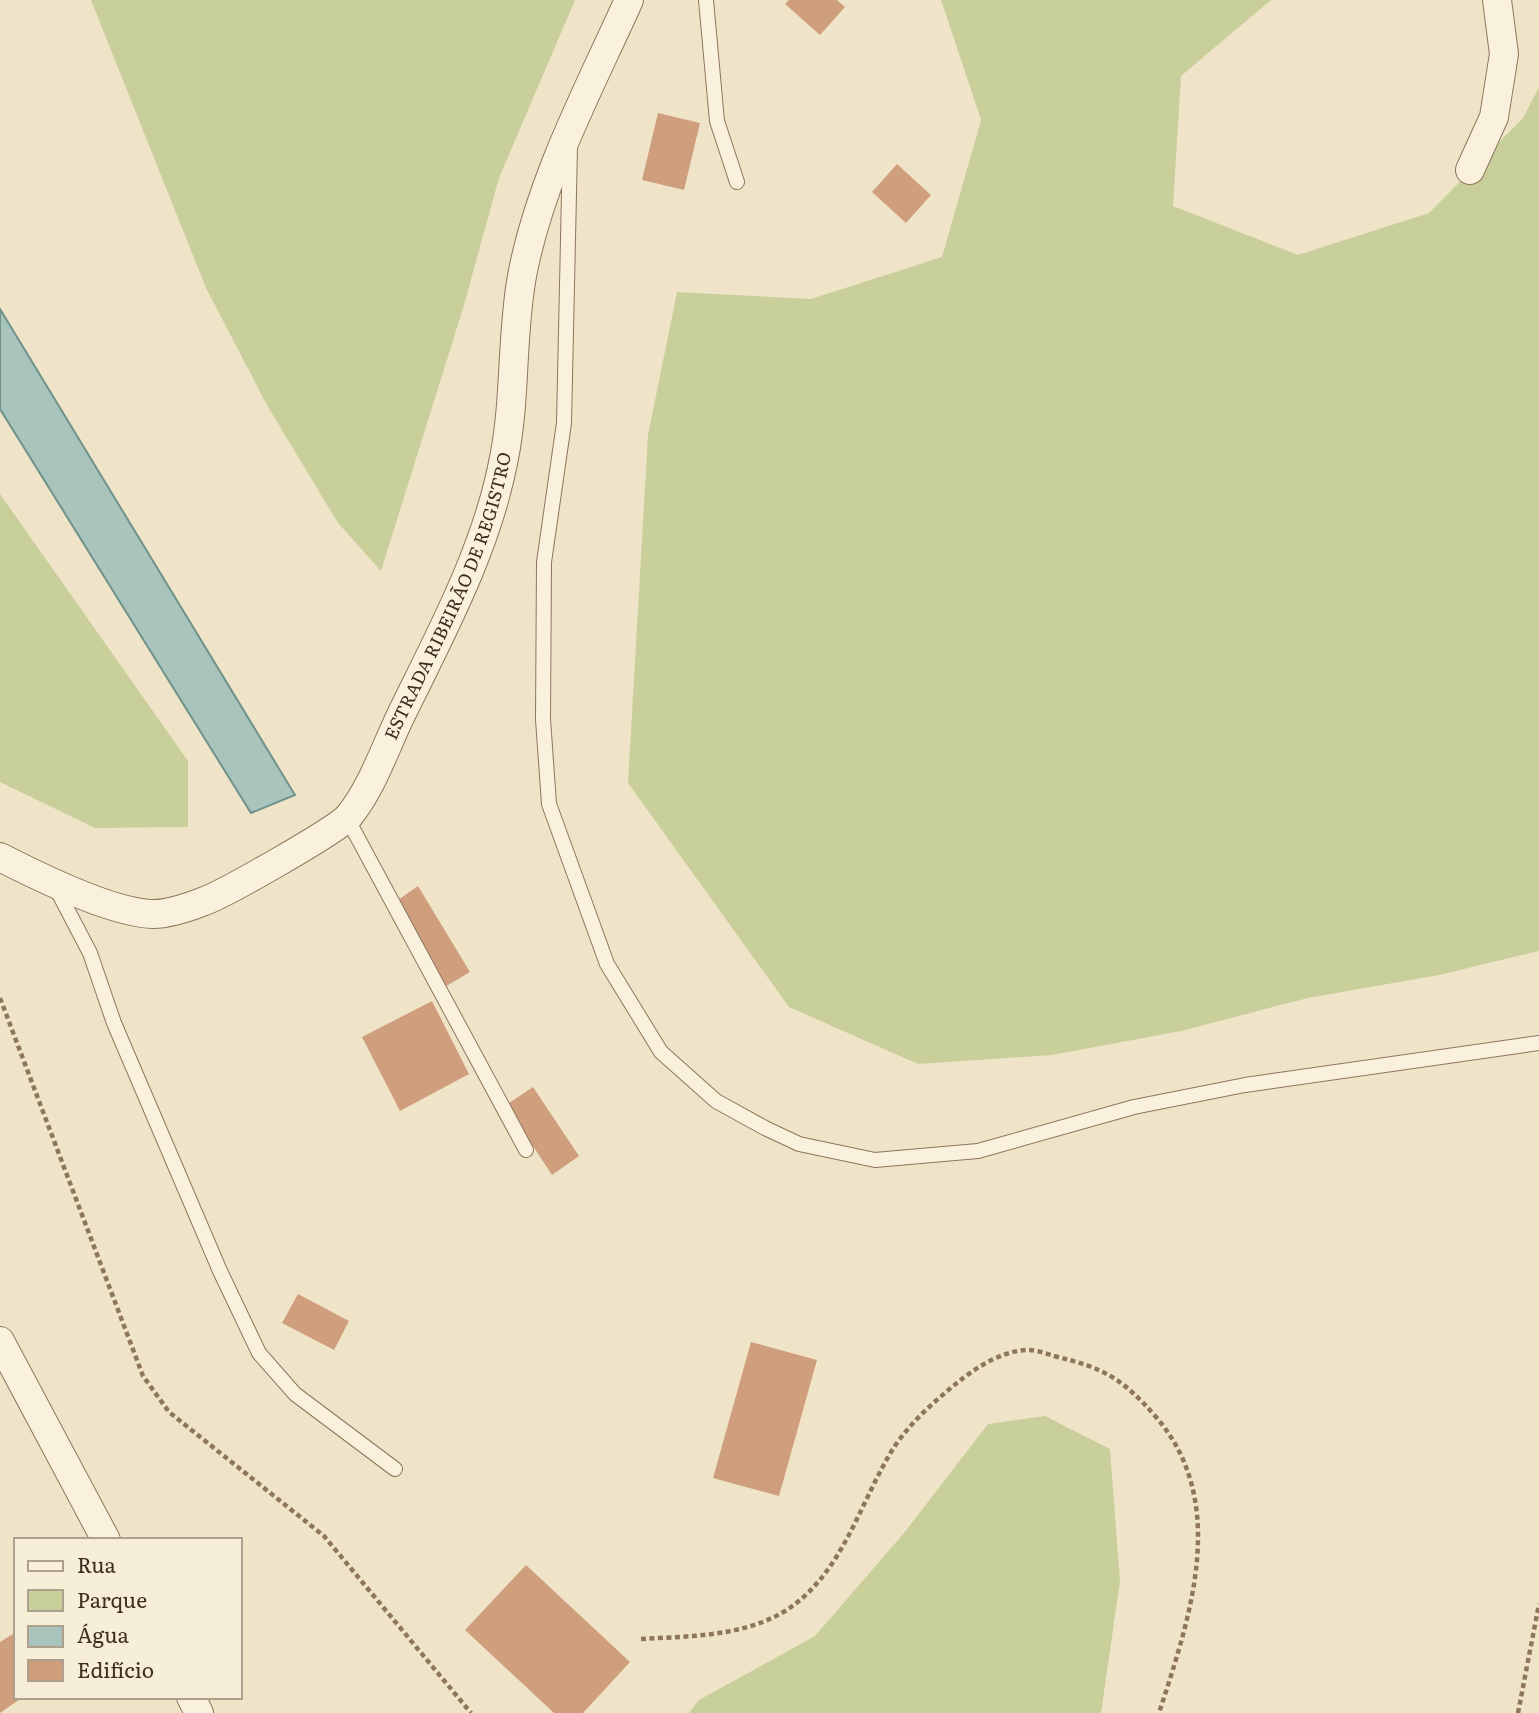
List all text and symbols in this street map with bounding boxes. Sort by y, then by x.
street label: ESTRADA RIBEIRÃO DE REGISTRO [376,450,517,744]
legend [14,1538,242,1699]
text: Rua [77,1548,117,1579]
text: Parque [77,1583,147,1614]
text: Água [77,1618,129,1649]
text: Edifício [77,1653,154,1684]

